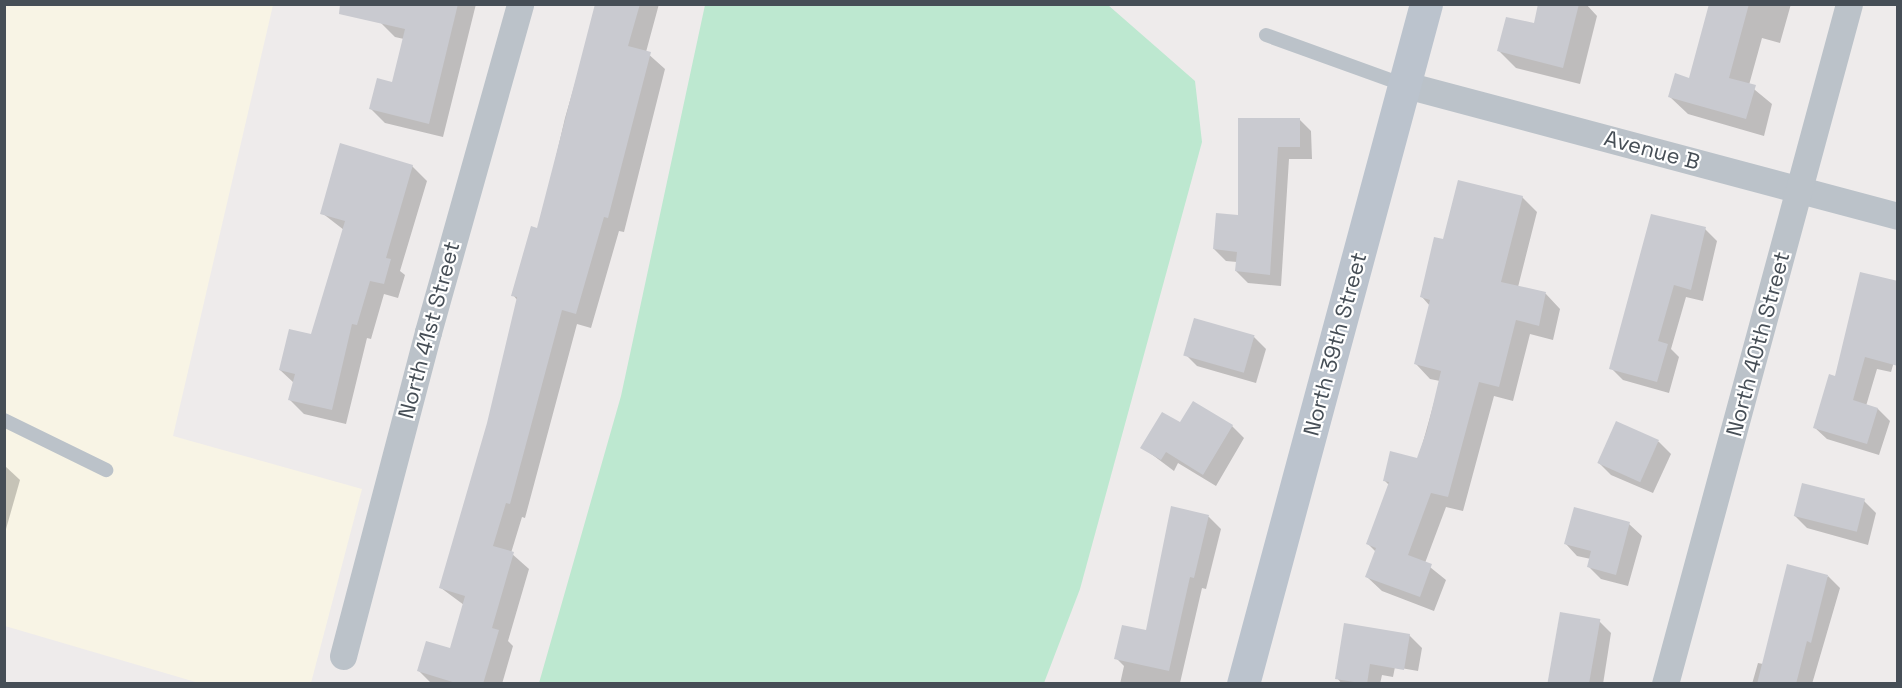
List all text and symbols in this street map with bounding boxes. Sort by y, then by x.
street label: Avenue B [1601,125,1703,175]
street label: North 41st Street [393,238,465,422]
street label: North 39th Street [1298,249,1372,439]
street label: North 40th Street [1721,249,1795,439]

